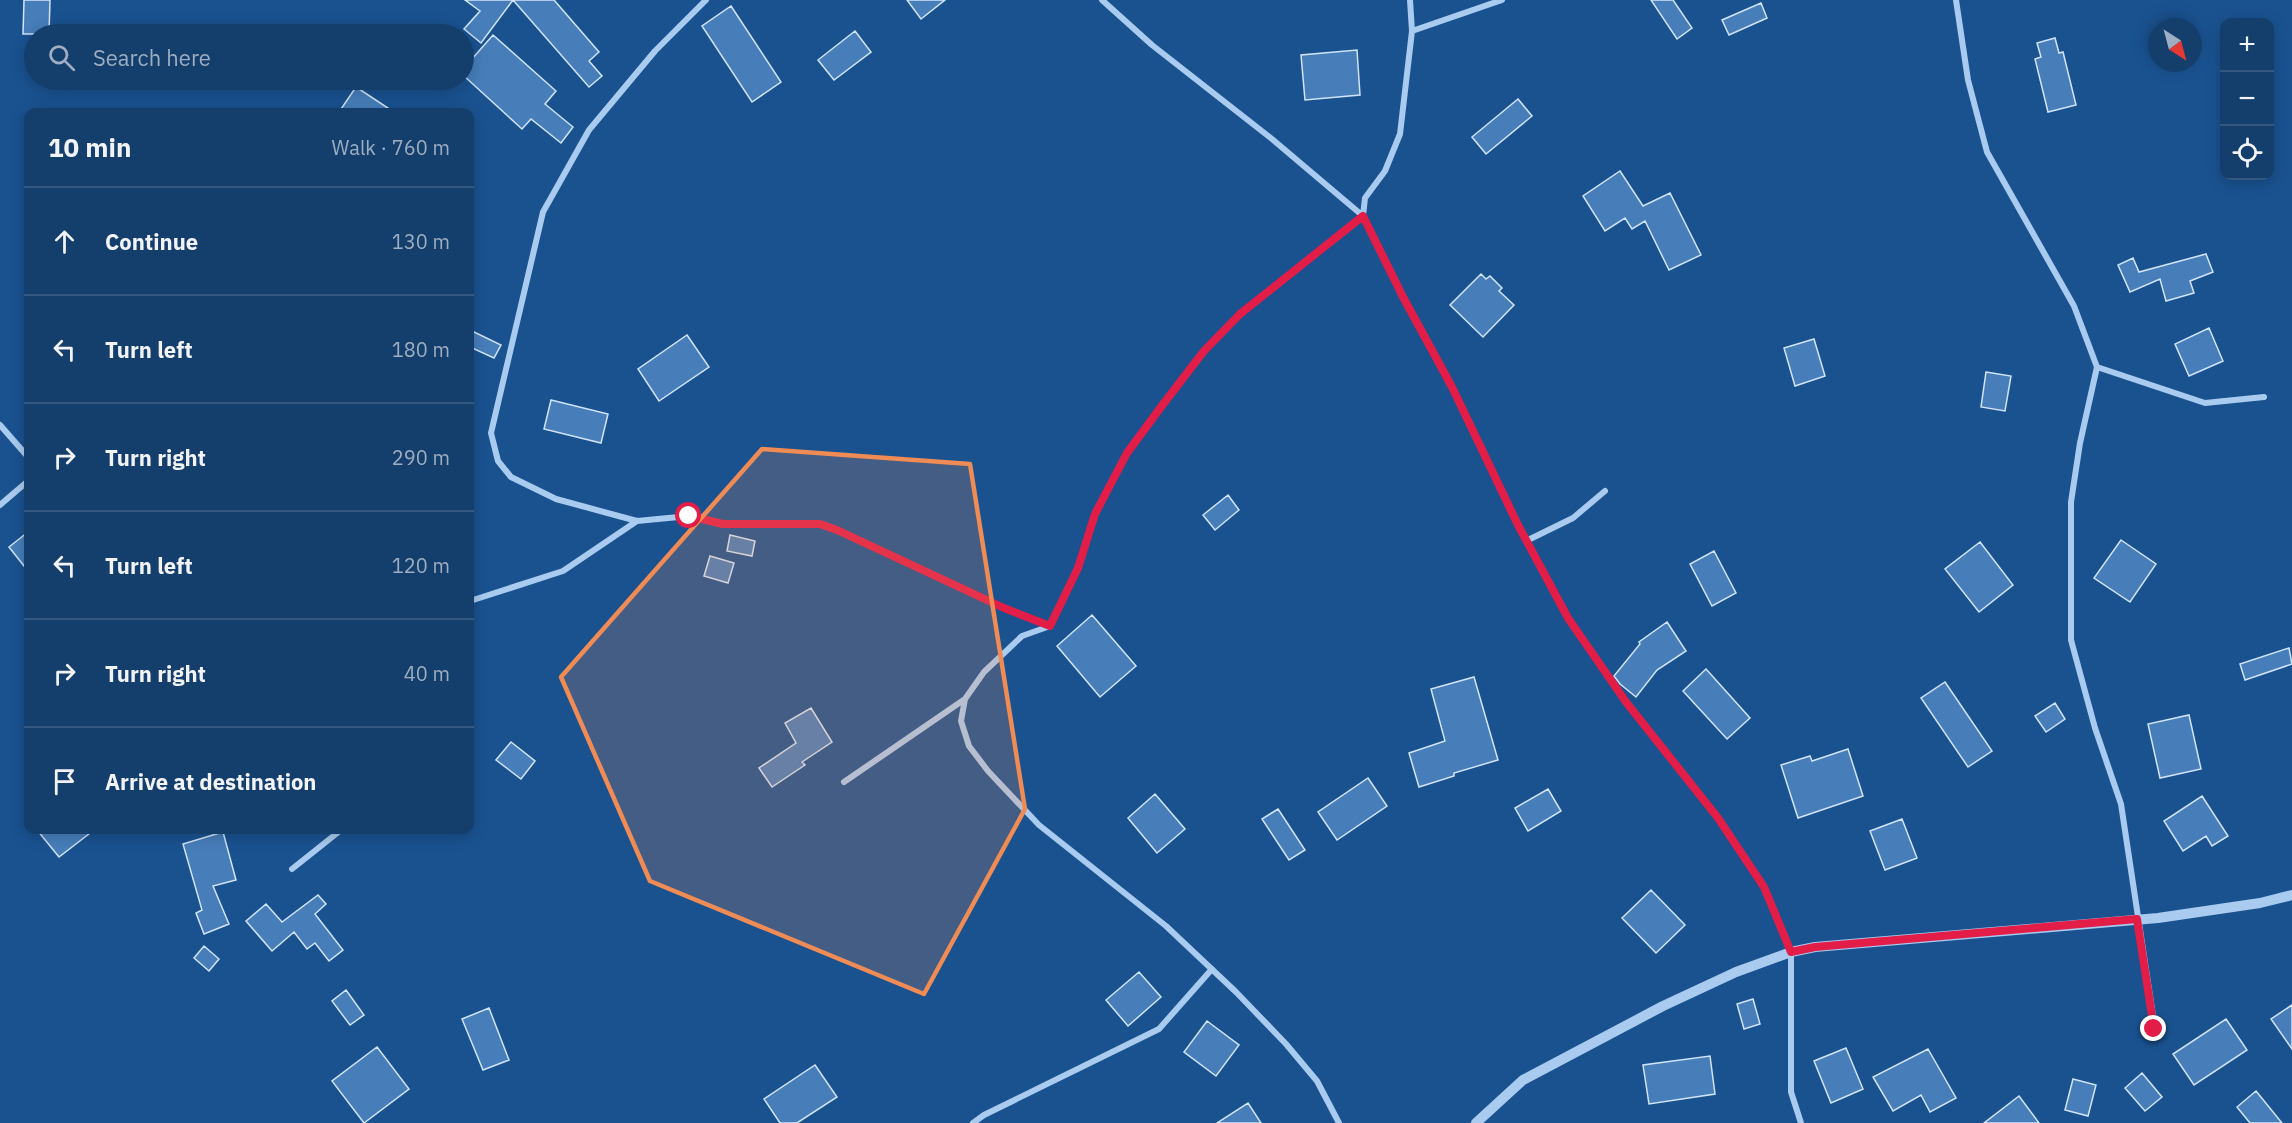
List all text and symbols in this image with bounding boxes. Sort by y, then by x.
north arrow [2148,18,2202,72]
map controls [2220,18,2274,180]
button: + [2220,18,2274,72]
search box [24,24,474,90]
icon: search [45,41,78,74]
text: Search here [93,43,211,72]
button: − [2220,72,2274,126]
button: locate [2220,126,2274,180]
text: 10 min [48,130,132,164]
text: Walk · 760 m [332,134,450,161]
icon: ahead [48,225,81,258]
text: Continue [105,227,198,256]
text: 130 m [392,228,450,255]
icon: left [48,333,81,366]
text: Turn left [105,335,193,364]
text: 180 m [392,336,450,363]
icon: right [48,441,81,474]
text: Turn right [105,443,206,472]
text: 290 m [392,444,450,471]
route start [675,502,701,528]
icon: left [48,549,81,582]
text: Turn left [105,551,193,580]
text: 120 m [392,552,450,579]
icon: right [48,657,81,690]
text: Turn right [105,659,206,688]
text: 40 m [404,660,450,687]
icon: arrive [48,765,81,798]
text: Arrive at destination [105,767,316,796]
route end [2140,1015,2166,1041]

